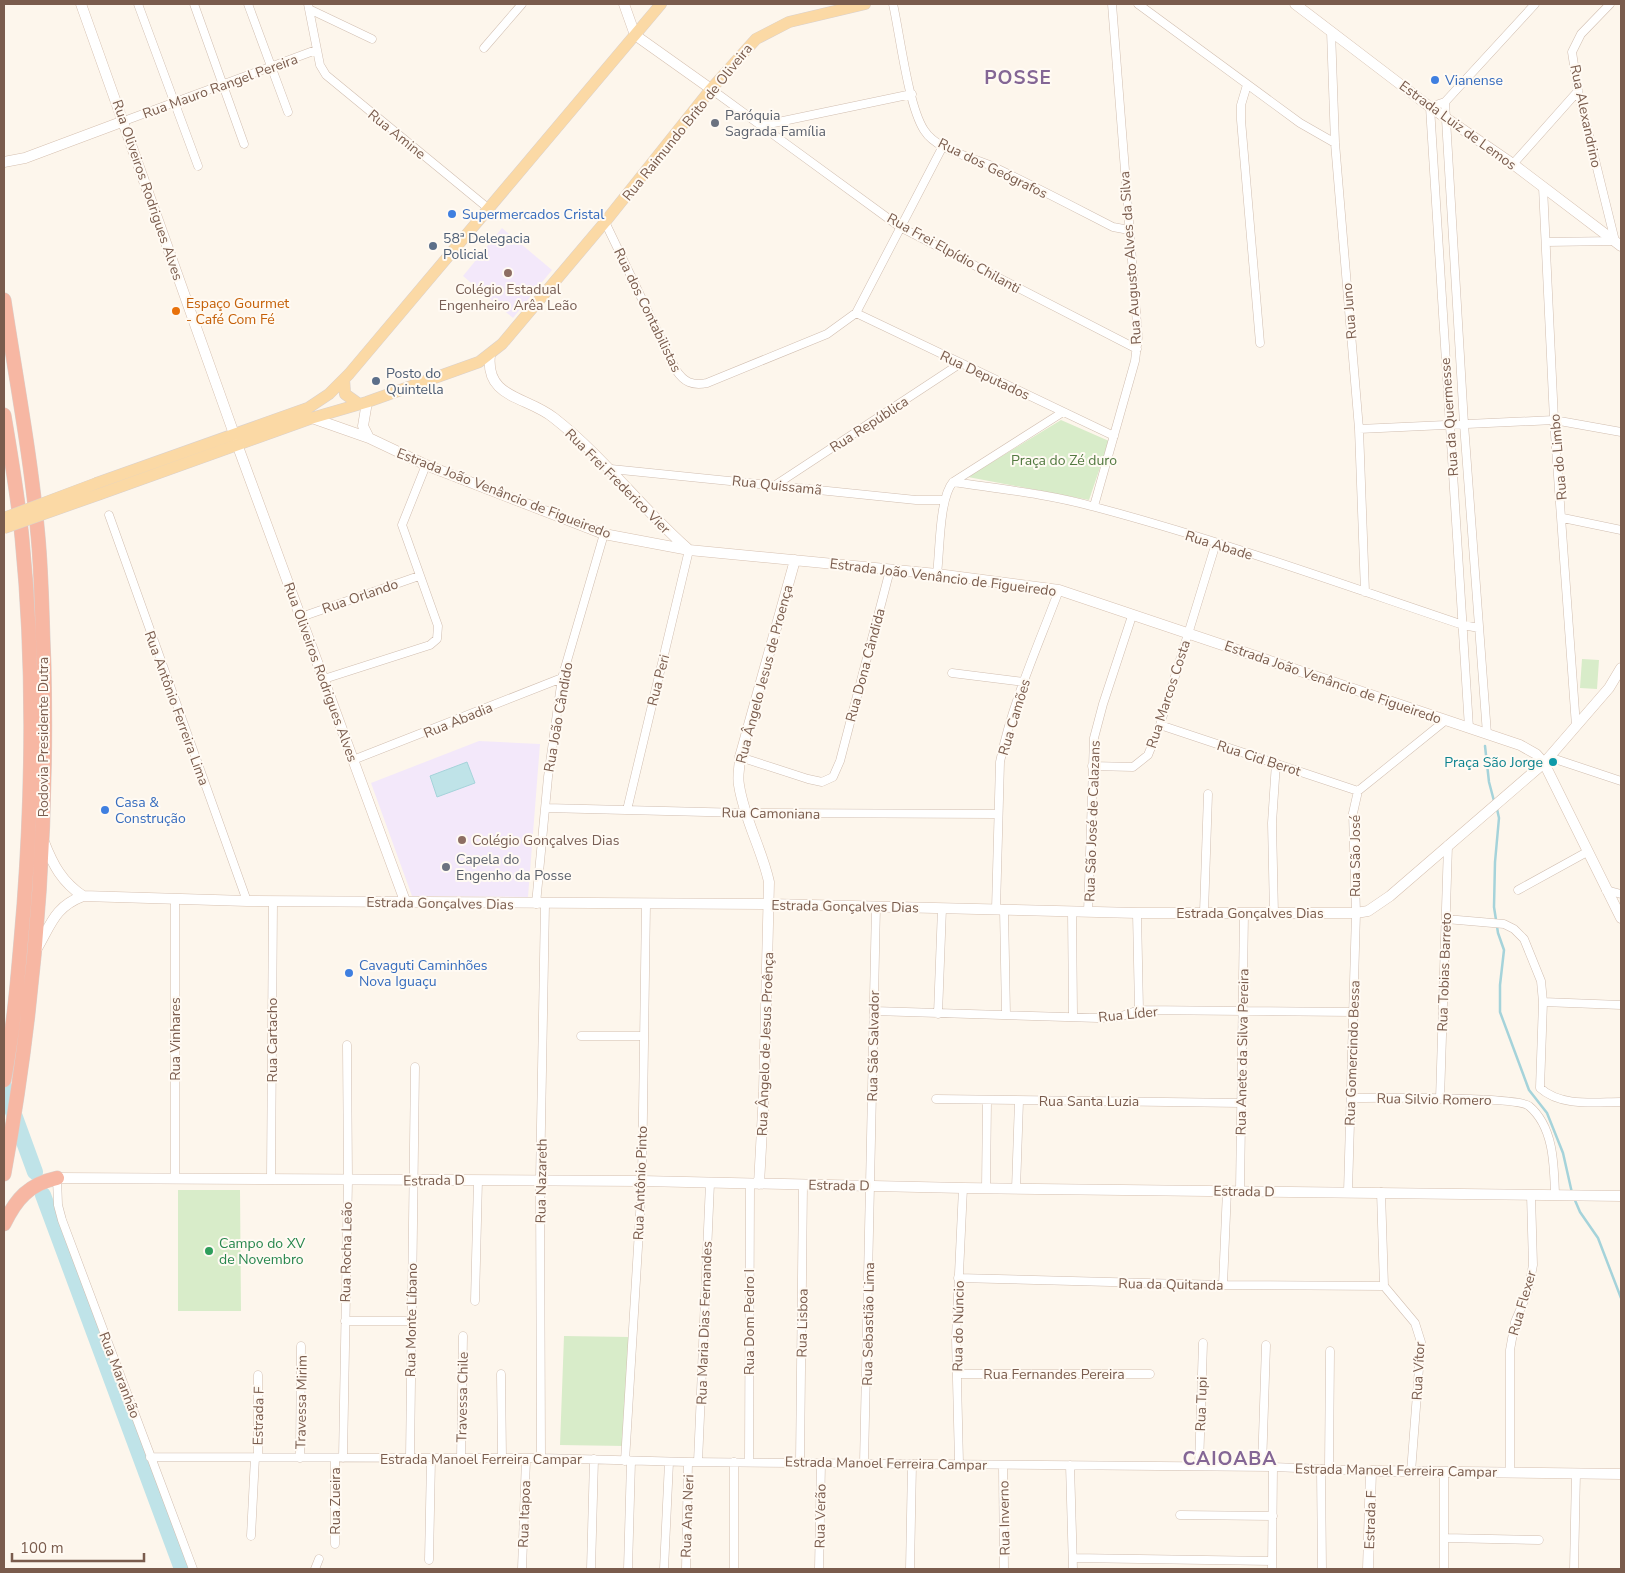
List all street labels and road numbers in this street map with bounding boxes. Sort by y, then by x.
street label: Rua Raimundo Brito de Oliveira [618,40,757,205]
street label: Rua Mauro Rangel Pereira [140,50,300,123]
street label: Rua Alexandrino [1565,63,1606,170]
street label: Estrada Luiz de Lemos [1395,76,1520,175]
street label: Rua Oliveiros Rodrigues Alves [108,97,188,283]
street label: Rua Amine [364,105,430,164]
street label: Rua dos Geógrafos [935,134,1051,203]
street label: Rua Augusto Alves da Silva [1115,171,1146,345]
street label: Rua Frei Elpídio Chilanti [884,209,1024,298]
street label: Rua dos Contabilistas [609,245,686,376]
street label: Rua Juno [1338,282,1361,340]
street label: Rua Deputados [937,346,1033,405]
street label: Rua da Quermesse [1436,357,1463,477]
street label: Rua República [826,392,912,457]
street label: Rua do Limbo [1545,413,1572,501]
street label: Rua Frei Frederico Vier [561,424,675,538]
street label: Estrada João Venâncio de Figueiredo [394,444,614,543]
street label: Rua Quissamã [731,471,823,500]
street label: Rua Abade [1183,526,1255,565]
street label: Estrada João Venâncio de Figueiredo [829,554,1058,601]
street label: Rua Orlando [320,574,401,618]
street label: Rua Oliveiros Rodrigues Alves [279,580,362,765]
street label: Rua Ângelo Jesus de Proença [731,583,798,766]
street label: Rua Dona Cândida [841,606,890,724]
street label: Rua Antônio Ferreira Lima [140,628,213,788]
street label: Estrada João Venâncio de Figueiredo [1222,636,1444,729]
street label: Rua Marcos Costa [1142,638,1195,751]
street label: Rua Peri [643,652,674,708]
street label: Rodovia Presidente Dutra [34,657,53,817]
street label: Rua João Cândido [539,660,578,774]
street label: Rua Camões [994,676,1035,758]
street label: Rua Abadia [421,698,496,743]
street label: Rua Cid Berot [1214,736,1303,781]
street label: Rua São José de Calazans [1080,740,1105,902]
street label: Rua Camoniana [722,803,820,824]
street label: Rua São José [1346,815,1365,897]
street label: Estrada Gonçalves Dias [366,893,514,914]
street label: Estrada Gonçalves Dias [771,896,919,917]
street label: Estrada Gonçalves Dias [1176,904,1324,923]
street label: Rua Tobias Barreto [1433,912,1456,1032]
street label: Rua Ângelo de Jesus Proênça [753,952,778,1136]
street label: Rua Anete da Silva Pereira [1232,968,1253,1136]
street label: Rua Gomercindo Bessa [1340,980,1365,1126]
street label: Rua São Salvador [863,990,884,1102]
street label: Rua Vinhares [166,997,185,1081]
street label: Rua Cartacho [263,997,282,1082]
street label: Rua Líder [1097,1002,1159,1027]
street label: Rua Silvio Romero [1376,1089,1492,1110]
street label: Rua Santa Luzia [1039,1092,1139,1111]
street label: Rua Antônio Pinto [629,1125,652,1240]
street label: Rua Nazareth [531,1138,552,1224]
street label: Estrada D [403,1170,465,1191]
street label: Estrada D [808,1175,870,1196]
street label: Estrada D [1213,1181,1275,1202]
street label: Rua Rocha Leão [336,1201,357,1303]
street label: Rua Maria Dias Fernandes [692,1241,717,1405]
street label: Rua Sebastião Lima [858,1262,879,1386]
street label: Rua Monte Líbano [401,1263,422,1377]
street label: Rua Flexer [1504,1268,1541,1338]
street label: Rua Dom Pedro I [740,1269,759,1375]
street label: Rua da Quitanda [1118,1274,1224,1295]
street label: Rua do Núncio [948,1280,969,1372]
street label: Rua Lisboa [792,1288,813,1358]
street label: Rua Maranhão [94,1329,145,1421]
street label: Rua Vítor [1407,1341,1430,1401]
street label: Travessa Chile [452,1351,473,1443]
street label: Travessa Mirim [291,1355,312,1449]
street label: Rua Fernandes Pereira [983,1365,1125,1384]
street label: Rua Tupi [1191,1376,1212,1432]
street label: Estrada F [248,1386,269,1446]
street label: Estrada Manoel Ferreira Campar [380,1450,582,1469]
street label: Estrada Manoel Ferreira Campar [785,1452,987,1475]
street label: Estrada Manoel Ferreira Campar [1295,1459,1497,1482]
street label: Rua Zueira [326,1467,345,1535]
street label: Rua Ana Neri [677,1474,698,1558]
street label: Rua Itapoa [514,1480,535,1548]
street label: Rua Inverno [994,1480,1015,1556]
street label: Rua Verão [810,1483,831,1548]
street label: Estrada F [1360,1490,1381,1550]

